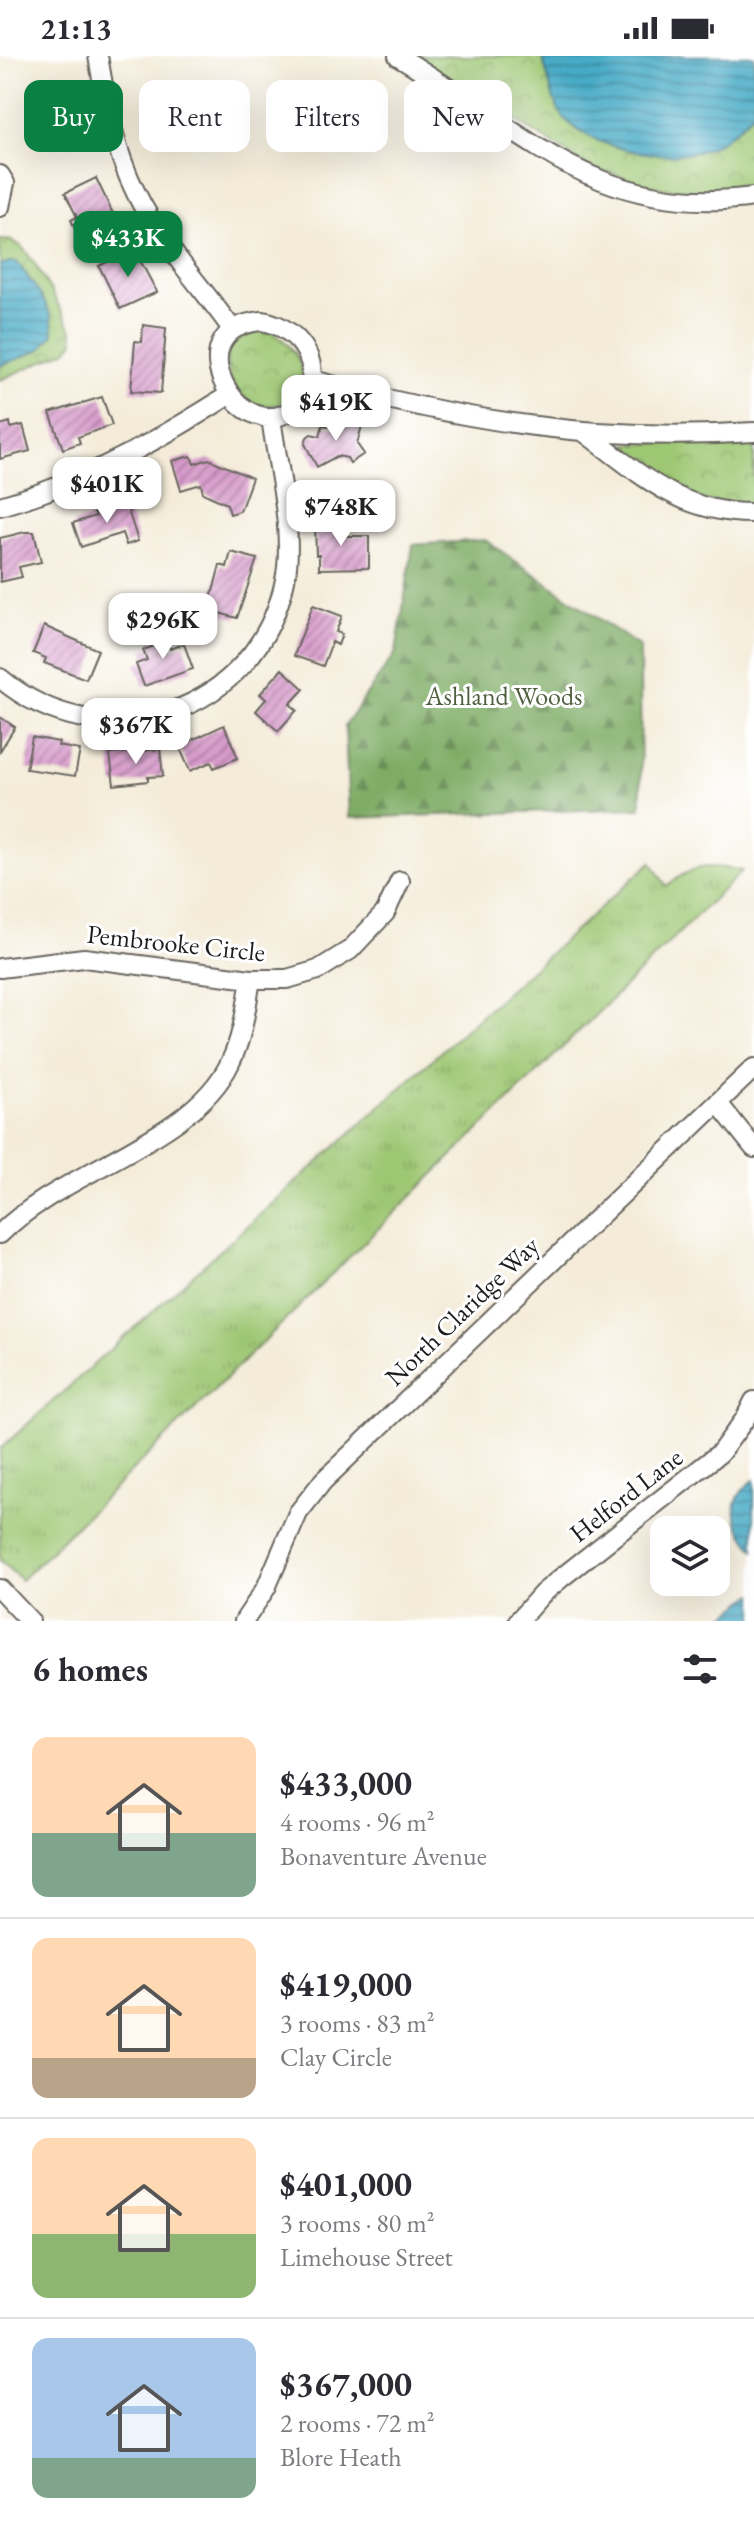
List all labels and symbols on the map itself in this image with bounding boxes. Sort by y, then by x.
pin: $433K [72,211,184,279]
pin: $419K [280,375,392,443]
pin: $401K [51,457,163,525]
pin: $748K [285,480,397,548]
pin: $296K [107,593,219,661]
park label: Ashland Woods [425,679,583,713]
pin: $367K [80,698,192,766]
street label: Pembrooke Circle [85,917,267,969]
street label: North Claridge Way [378,1228,547,1393]
street label: Helford Lane [563,1440,689,1550]

